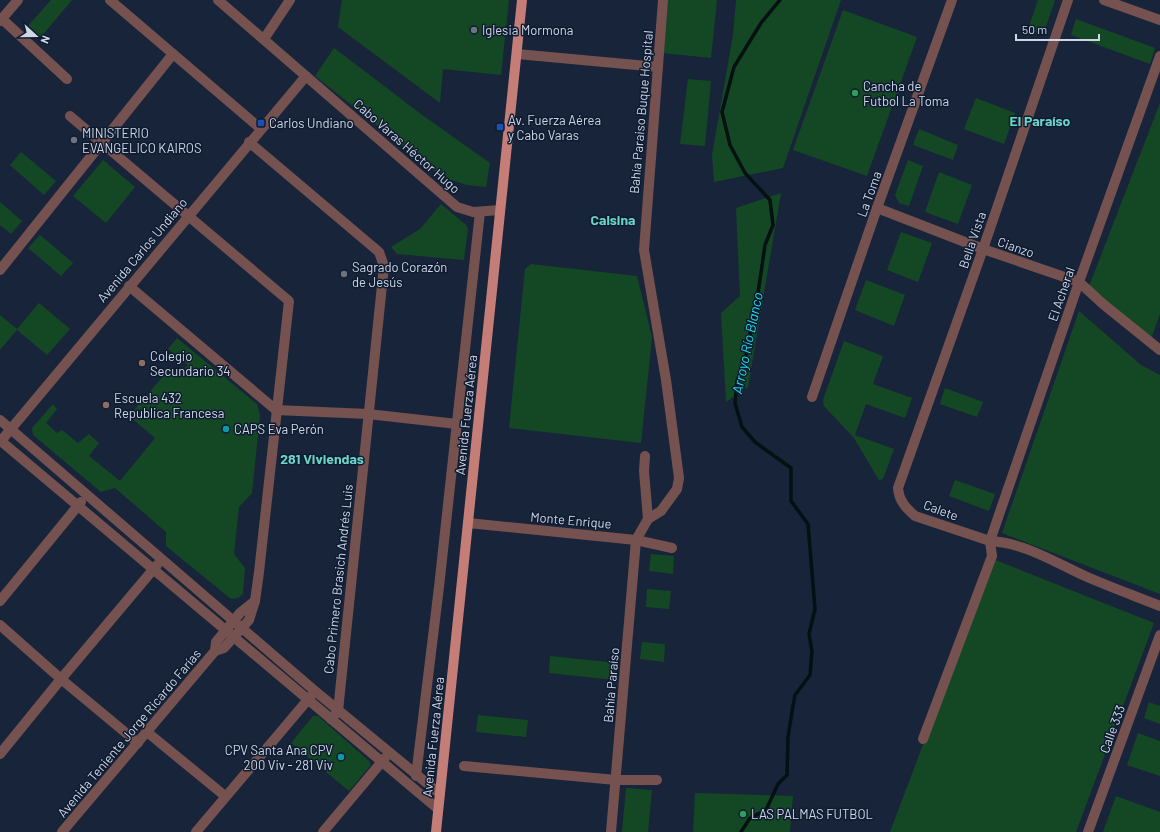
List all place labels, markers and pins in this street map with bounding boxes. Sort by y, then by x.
place label: Iglesia Mormona [482,22,573,38]
marker: Iglesia Mormona [469,25,479,35]
place label: Cancha de Futbol La Toma [863,78,949,109]
marker: Cancha de Futbol La Toma [850,88,860,98]
place label: Av. Fuerza Aérea y Cabo Varas [508,112,601,143]
place label: Carlos Undiano [269,115,354,131]
marker: Carlos Undiano [256,118,266,128]
marker: Av. Fuerza Aérea y Cabo Varas [495,122,505,132]
place label: MINISTERIO EVANGELICO KAIROS [82,125,202,156]
marker: MINISTERIO EVANGELICO KAIROS [69,135,79,145]
place label: Sagrado Corazón de Jesús [352,259,447,290]
marker: Sagrado Corazón de Jesús [339,269,349,279]
place label: Colegio Secundario 34 [150,348,231,379]
marker: Colegio Secundario 34 [137,358,147,368]
place label: Escuela 432 Republica Francesa [114,390,224,421]
marker: Escuela 432 Republica Francesa [101,400,111,410]
place label: CAPS Eva Perón [234,421,324,437]
marker: CAPS Eva Perón [221,424,231,434]
place label: CPV Santa Ana CPV 200 Viv - 281 Viv [225,742,333,773]
marker: CPV Santa Ana CPV 200 Viv - 281 Viv [336,752,346,762]
place label: LAS PALMAS FUTBOL [751,806,873,822]
marker: LAS PALMAS FUTBOL [738,809,748,819]

